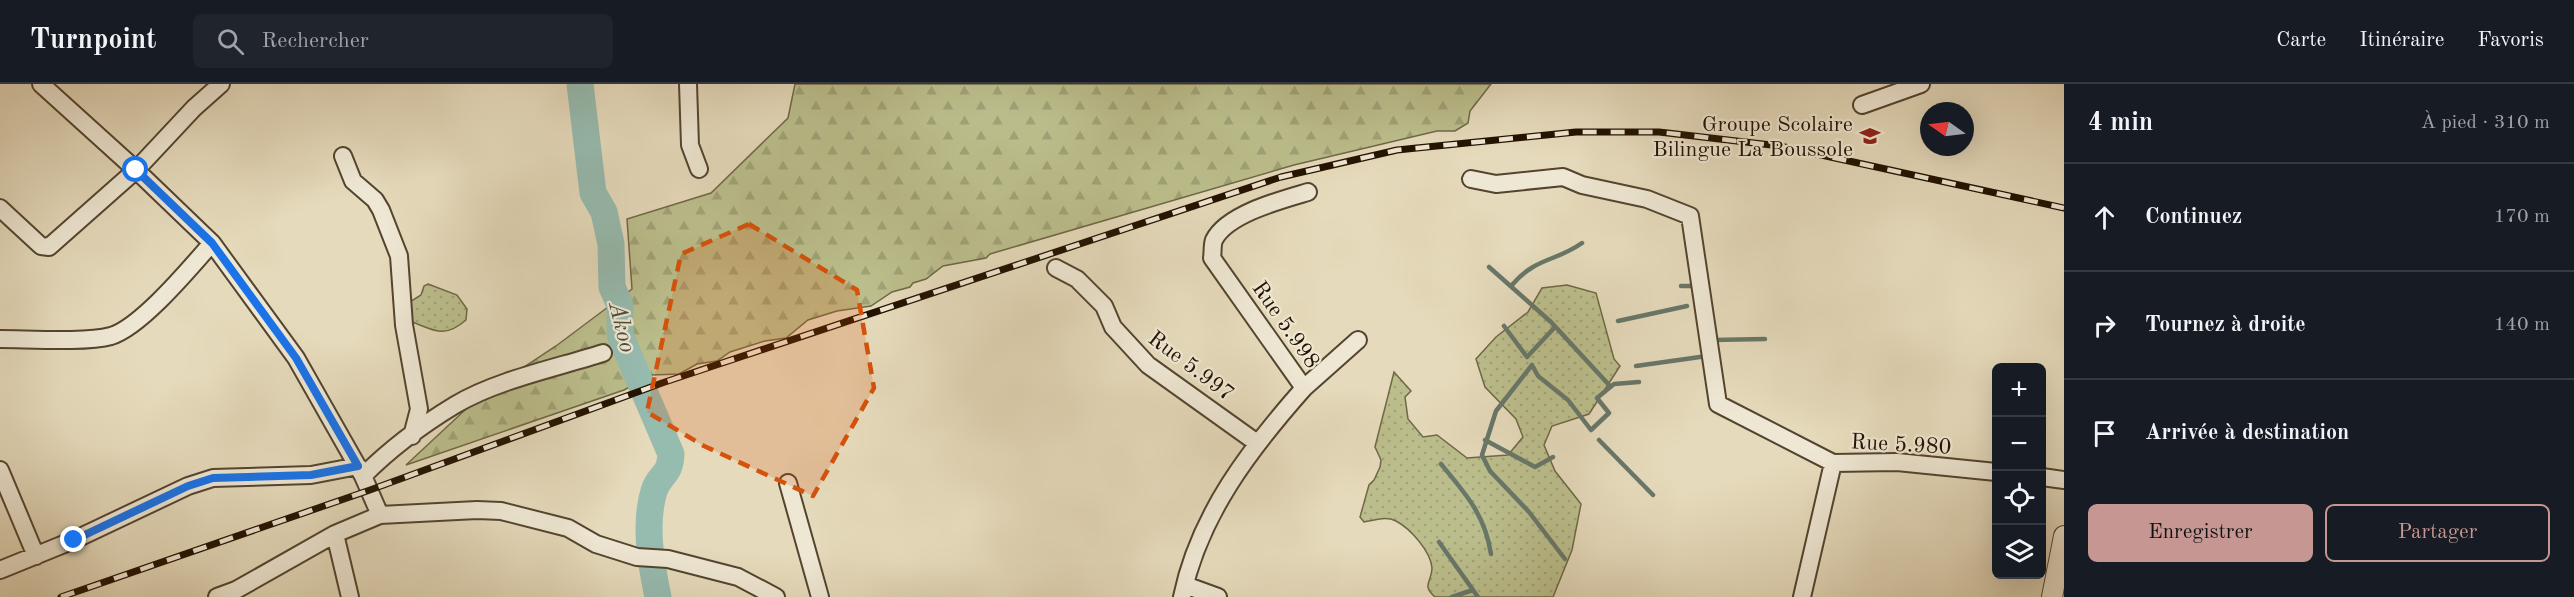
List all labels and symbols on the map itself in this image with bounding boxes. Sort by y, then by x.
north arrow [1920,102,1974,156]
place label: Groupe Scolaire Bilingue La Boussole [1653,114,1853,161]
school or university icon: Groupe Scolaire Bilingue La Boussole [1858,124,1882,148]
route start [122,156,148,182]
street label: Rue 5.998 [1247,277,1323,373]
water label: Akoo [603,298,639,355]
street label: Rue 5.997 [1144,327,1238,406]
street label: Rue 5.980 [1850,431,1952,459]
route end [60,526,86,552]

